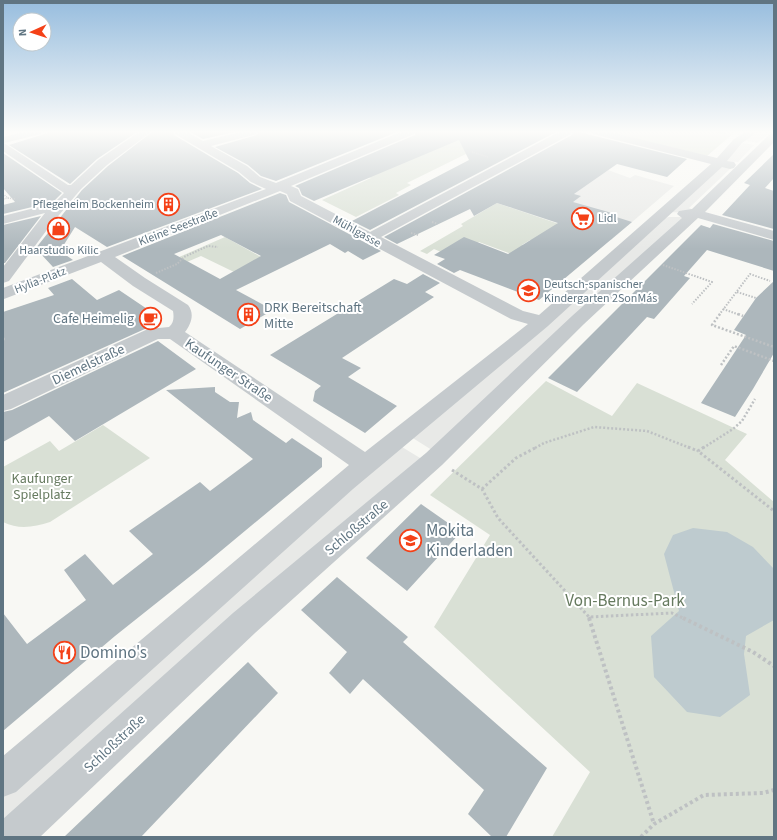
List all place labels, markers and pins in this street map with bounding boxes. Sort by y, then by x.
building icon: Pflegeheim Bockenheim [156,191,182,217]
place label: Pflegeheim Bockenheim [33,196,154,213]
supermarket icon: Lidl [570,205,596,231]
place label: Lidl [598,210,617,227]
shop icon: Haarstudio Kilic [46,216,72,242]
place label: Haarstudio Kilic [19,242,99,259]
place label: Deutsch-spanischer Kindergarten 2SonMás [544,276,657,307]
school or university icon: Deutsch-spanischer Kindergarten 2SonMás [515,278,541,304]
place label: DRK Bereitschaft Mitte [264,298,362,334]
building icon: DRK Bereitschaft Mitte [236,302,262,328]
cafe icon: Cafe Heimelig [137,305,163,331]
place label: Cafe Heimelig [53,309,134,329]
place label: Mokita Kinderladen [426,519,513,563]
school or university icon: Mokita Kinderladen [397,527,423,553]
restaurant icon: Domino's [51,639,77,665]
place label: Domino's [80,641,147,665]

